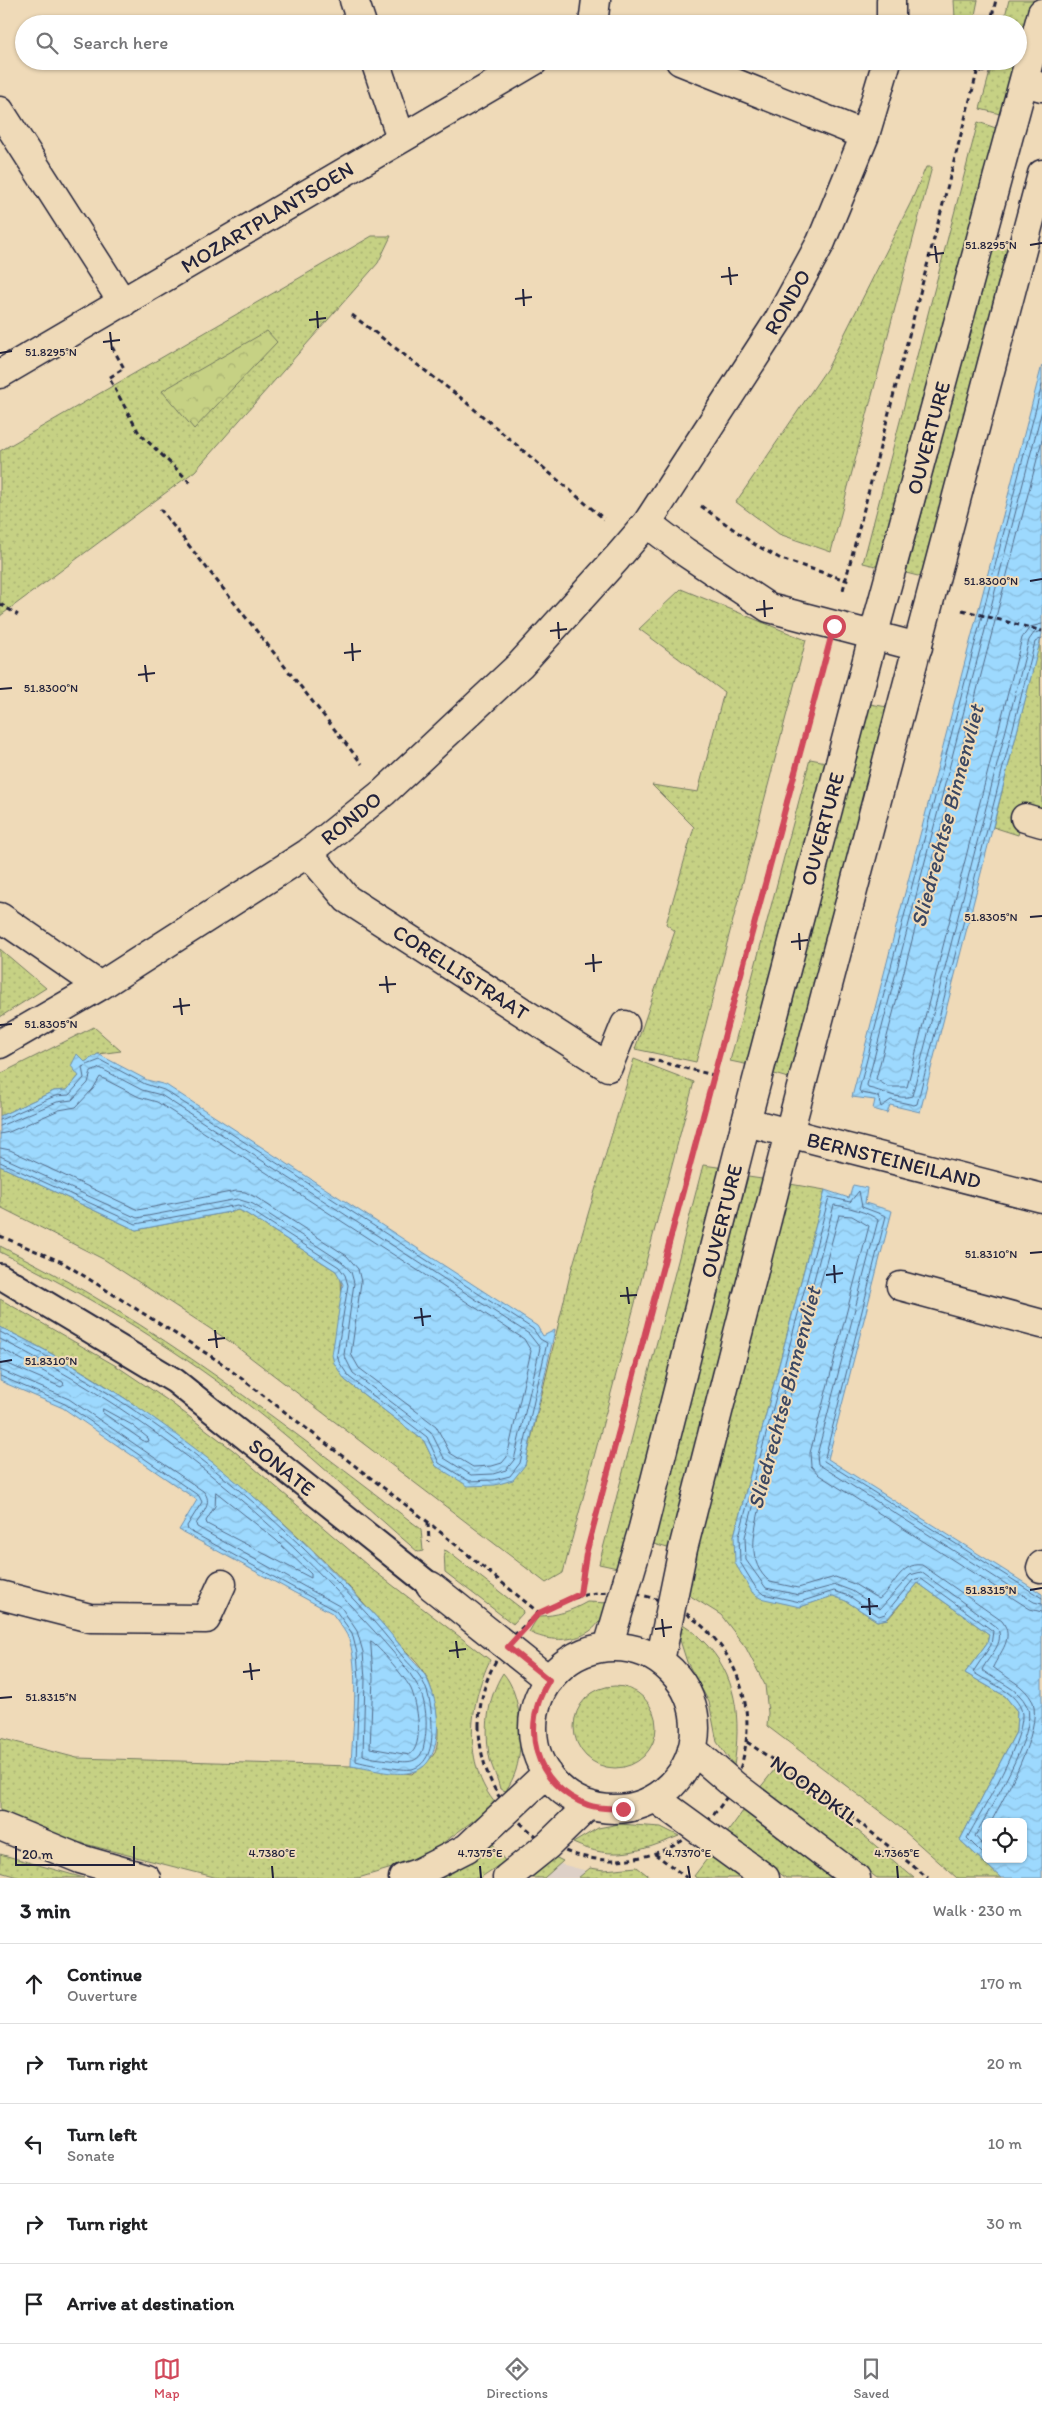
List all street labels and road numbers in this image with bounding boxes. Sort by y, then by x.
street label: MOZARTPLANTSOEN [176,156,358,278]
street label: RONDO [758,265,816,339]
street label: OUVERTURE [901,378,955,497]
street label: OUVERTURE [795,769,849,888]
street label: RONDO [315,786,387,850]
street label: CORELLISTRAAT [388,919,534,1025]
street label: BERNSTEINEILAND [804,1126,984,1194]
street label: OUVERTURE [695,1161,747,1280]
street label: SONATE [244,1433,320,1501]
street label: NOORDKIL [766,1750,864,1831]

